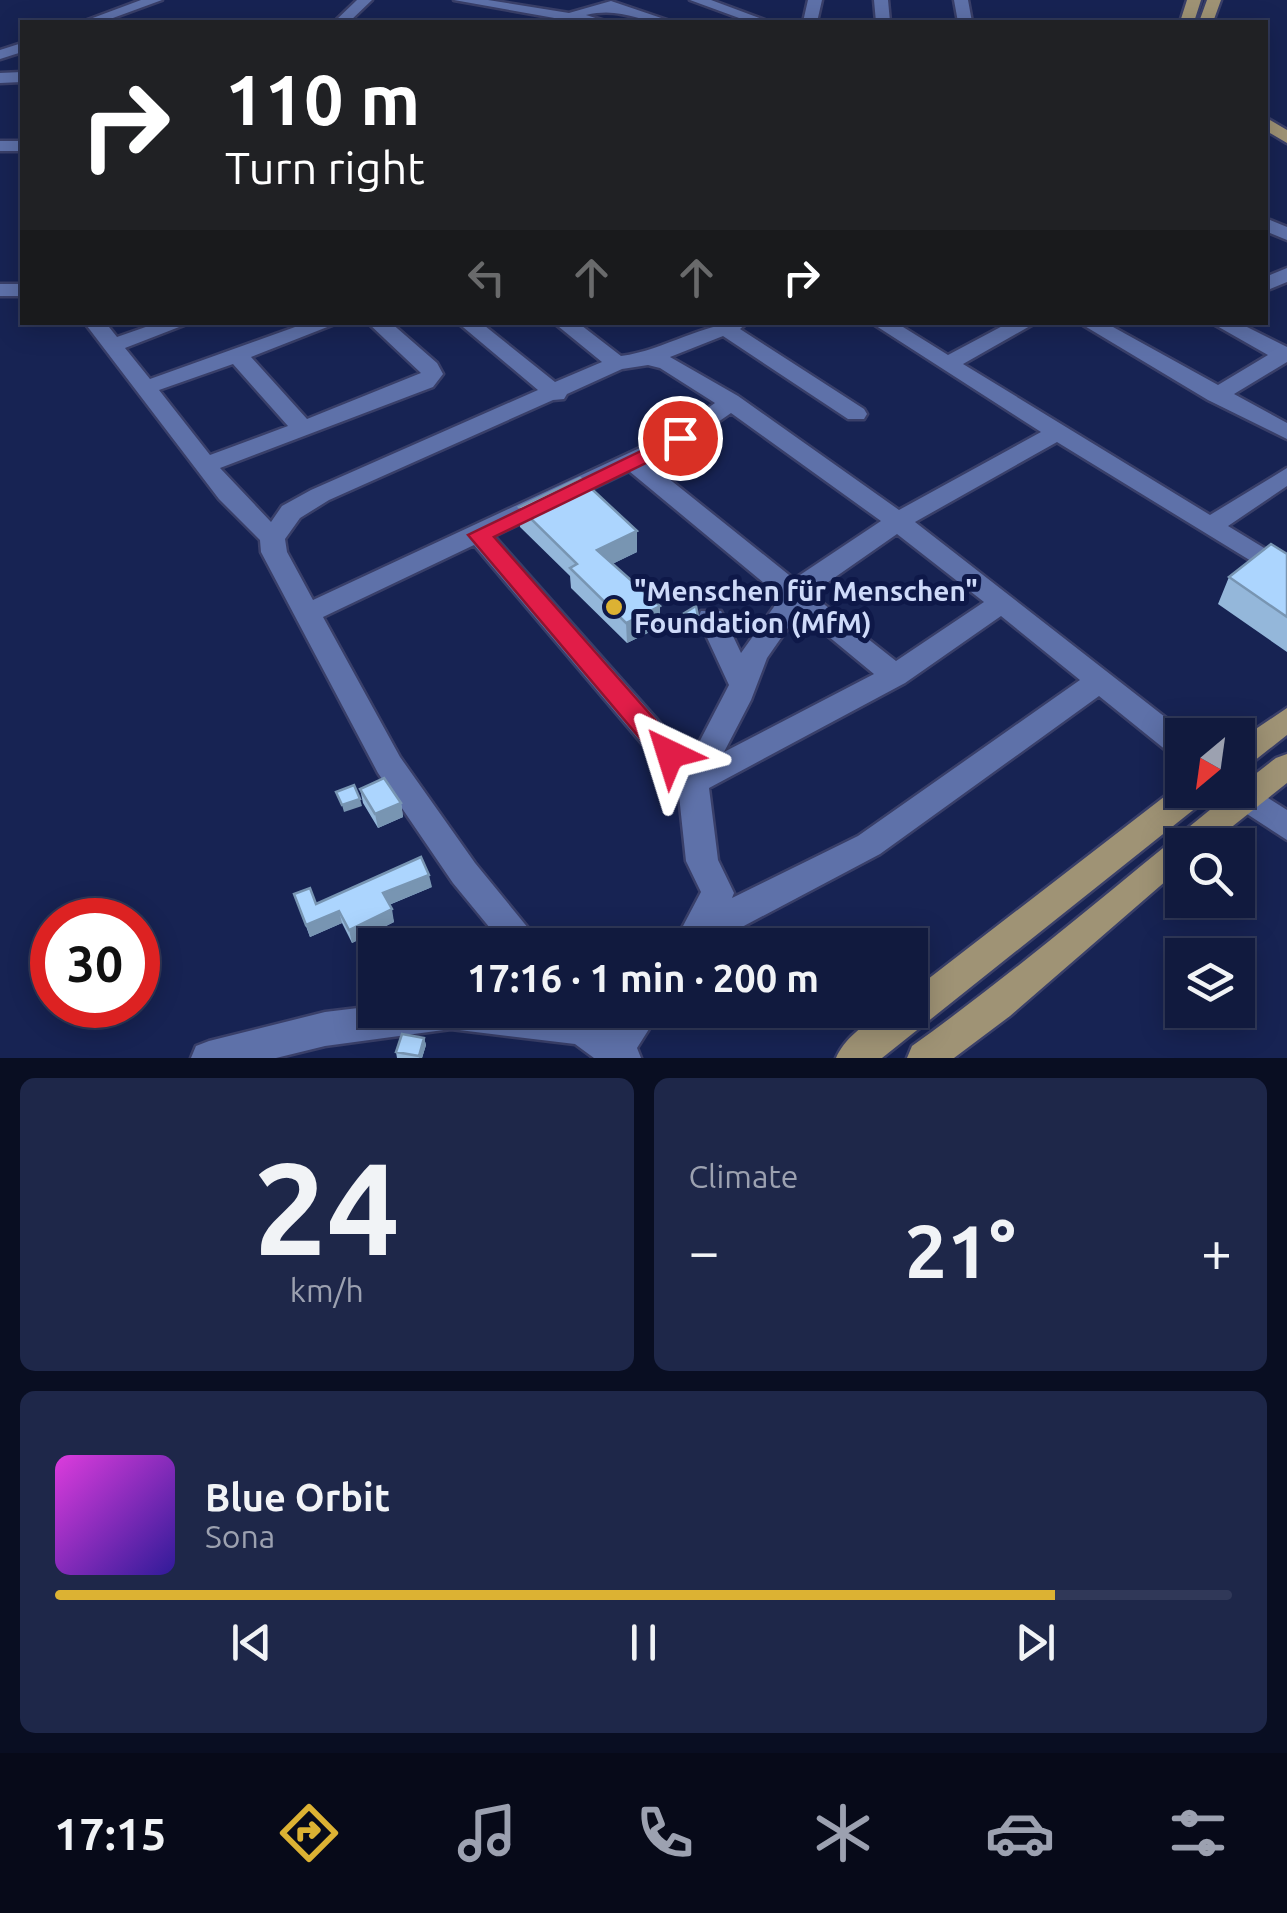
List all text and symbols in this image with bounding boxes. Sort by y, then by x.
icon: right [60,60,190,190]
text: 110 m [225,60,420,138]
text: Turn right [225,142,425,193]
icon: left [459,250,514,305]
icon: ahead [564,250,619,305]
icon: ahead [669,250,724,305]
icon: right [774,250,829,305]
pin [638,396,723,481]
icon: arrive [653,411,708,466]
place label: "Menschen für Menschen" Foundation (MfM) [634,575,978,639]
marker: "Menschen für Menschen" Foundation (MfM) [603,596,625,618]
position arrow [618,702,722,806]
north arrow [1165,718,1255,808]
map controls [1165,718,1255,1028]
button: search [1165,828,1255,918]
speed limit sign: 30 [30,898,160,1028]
button: layers [1165,938,1255,1028]
text: 17:16 · 1 min · 200 m [467,957,819,999]
text: 24 [253,1134,400,1280]
text: Climate [689,1158,799,1194]
text: 21° [905,1208,1016,1292]
text: − [689,1220,720,1281]
text: + [1201,1220,1232,1281]
text: km/h [290,1272,364,1308]
text: Blue Orbit [205,1476,390,1518]
text: Sona [205,1518,275,1554]
icon: previous [224,1615,279,1670]
icon: pause [616,1615,671,1670]
icon: next [1008,1615,1063,1670]
icon: directions [274,1798,344,1868]
icon: music [452,1798,522,1868]
icon: phone [630,1798,700,1868]
icon: climate [808,1798,878,1868]
icon: car [985,1798,1055,1868]
icon: filters [1163,1798,1233,1868]
text: 17:15 [54,1808,166,1859]

